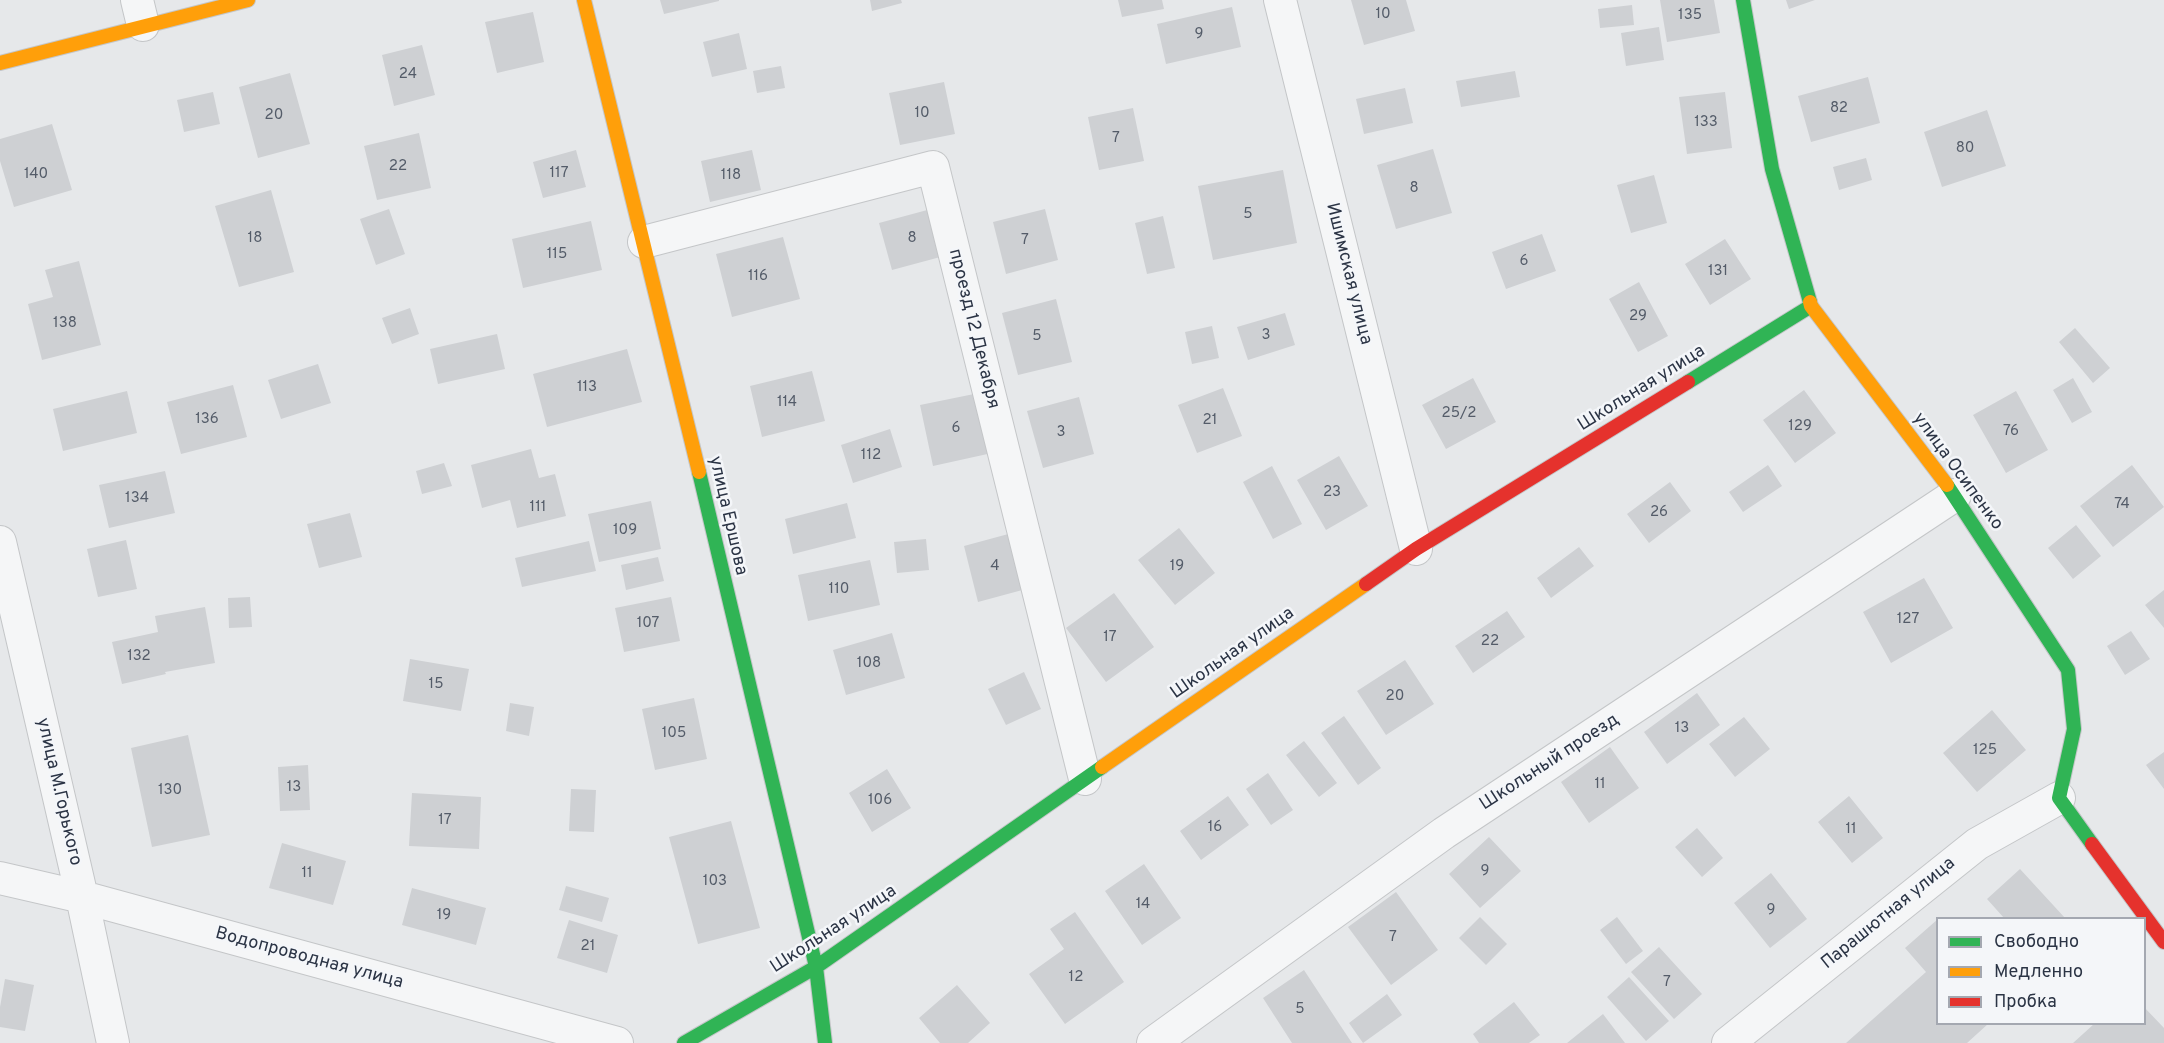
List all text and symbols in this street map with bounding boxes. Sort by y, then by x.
house number: 10 [1375,6,1391,24]
house number: 135 [1678,7,1702,25]
house number: 9 [1195,26,1203,44]
house number: 24 [399,66,417,84]
house number: 82 [1830,100,1848,118]
house number: 10 [914,105,930,123]
house number: 20 [265,107,283,125]
house number: 133 [1694,114,1718,132]
house number: 7 [1112,130,1120,148]
house number: 80 [1956,140,1974,158]
house number: 22 [389,158,407,176]
house number: 117 [550,165,568,183]
house number: 140 [24,166,48,184]
house number: 118 [721,167,741,185]
house number: 8 [1409,180,1419,198]
street label: Ишимская улица [1320,201,1376,347]
house number: 5 [1243,206,1253,224]
house number: 18 [248,230,262,248]
house number: 8 [907,230,917,248]
house number: 7 [1021,232,1029,250]
house number: 115 [547,246,567,264]
street label: проезд 12 Декабря [943,247,1003,411]
house number: 6 [1520,253,1528,271]
house number: 131 [1708,263,1728,281]
house number: 116 [748,268,768,286]
house number: 29 [1629,308,1647,326]
house number: 138 [53,315,77,333]
house number: 3 [1261,327,1271,345]
house number: 5 [1032,328,1042,346]
street label: Школьная улица [1574,341,1710,437]
house number: 113 [577,379,597,397]
house number: 114 [777,394,797,412]
house number: 25/2 [1441,405,1477,423]
street label: улица Осипенко [1907,409,2007,535]
house number: 136 [195,411,219,429]
house number: 21 [1203,412,1217,430]
house number: 129 [1788,418,1812,436]
house number: 6 [952,420,960,438]
house number: 76 [2003,423,2019,441]
house number: 3 [1056,424,1066,442]
house number: 112 [861,447,881,465]
street label: улица Ершова [703,454,751,578]
house number: 23 [1323,484,1341,502]
house number: 134 [125,490,149,508]
house number: 74 [2114,496,2130,514]
house number: 111 [530,499,546,517]
house number: 26 [1650,504,1668,522]
house number: 109 [613,522,637,540]
house number: 4 [990,558,1000,576]
house number: 19 [1170,558,1184,576]
house number: 110 [829,581,849,599]
street label: Школьная улица [1167,603,1299,705]
house number: 127 [1897,611,1919,629]
house number: 107 [637,615,659,633]
house number: 17 [1103,629,1117,647]
house number: 22 [1481,633,1499,651]
house number: 132 [127,648,151,666]
house number: 108 [857,655,881,673]
house number: 15 [429,676,443,694]
house number: 20 [1386,688,1404,706]
street label: Школьный проезд [1476,710,1624,816]
street label: улица М.Горького [31,716,85,868]
house number: 13 [1675,720,1689,738]
house number: 105 [662,725,686,743]
house number: 125 [1973,742,1997,760]
house number: 11 [1594,776,1606,794]
house number: 13 [287,779,301,797]
house number: 130 [158,782,182,800]
house number: 106 [868,792,892,810]
house number: 17 [438,812,452,830]
house number: 16 [1208,819,1222,837]
house number: 11 [1845,821,1857,839]
street label: Парашютная улица [1818,853,1960,975]
house number: 9 [1481,863,1489,881]
house number: 11 [301,865,313,883]
house number: 103 [703,873,727,891]
street label: Школьная улица [767,881,901,979]
house number: 14 [1136,896,1150,914]
house number: 9 [1767,902,1775,920]
house number: 19 [437,907,451,925]
legend [1936,917,2146,1025]
street label: Водопроводная улица [213,923,405,995]
house number: 7 [1389,929,1397,947]
text: Свободно [1994,931,2079,954]
house number: 21 [581,938,595,956]
text: Медленно [1994,961,2083,984]
house number: 12 [1069,969,1083,987]
house number: 7 [1663,974,1671,992]
text: Пробка [1994,991,2057,1014]
house number: 5 [1295,1001,1305,1019]

